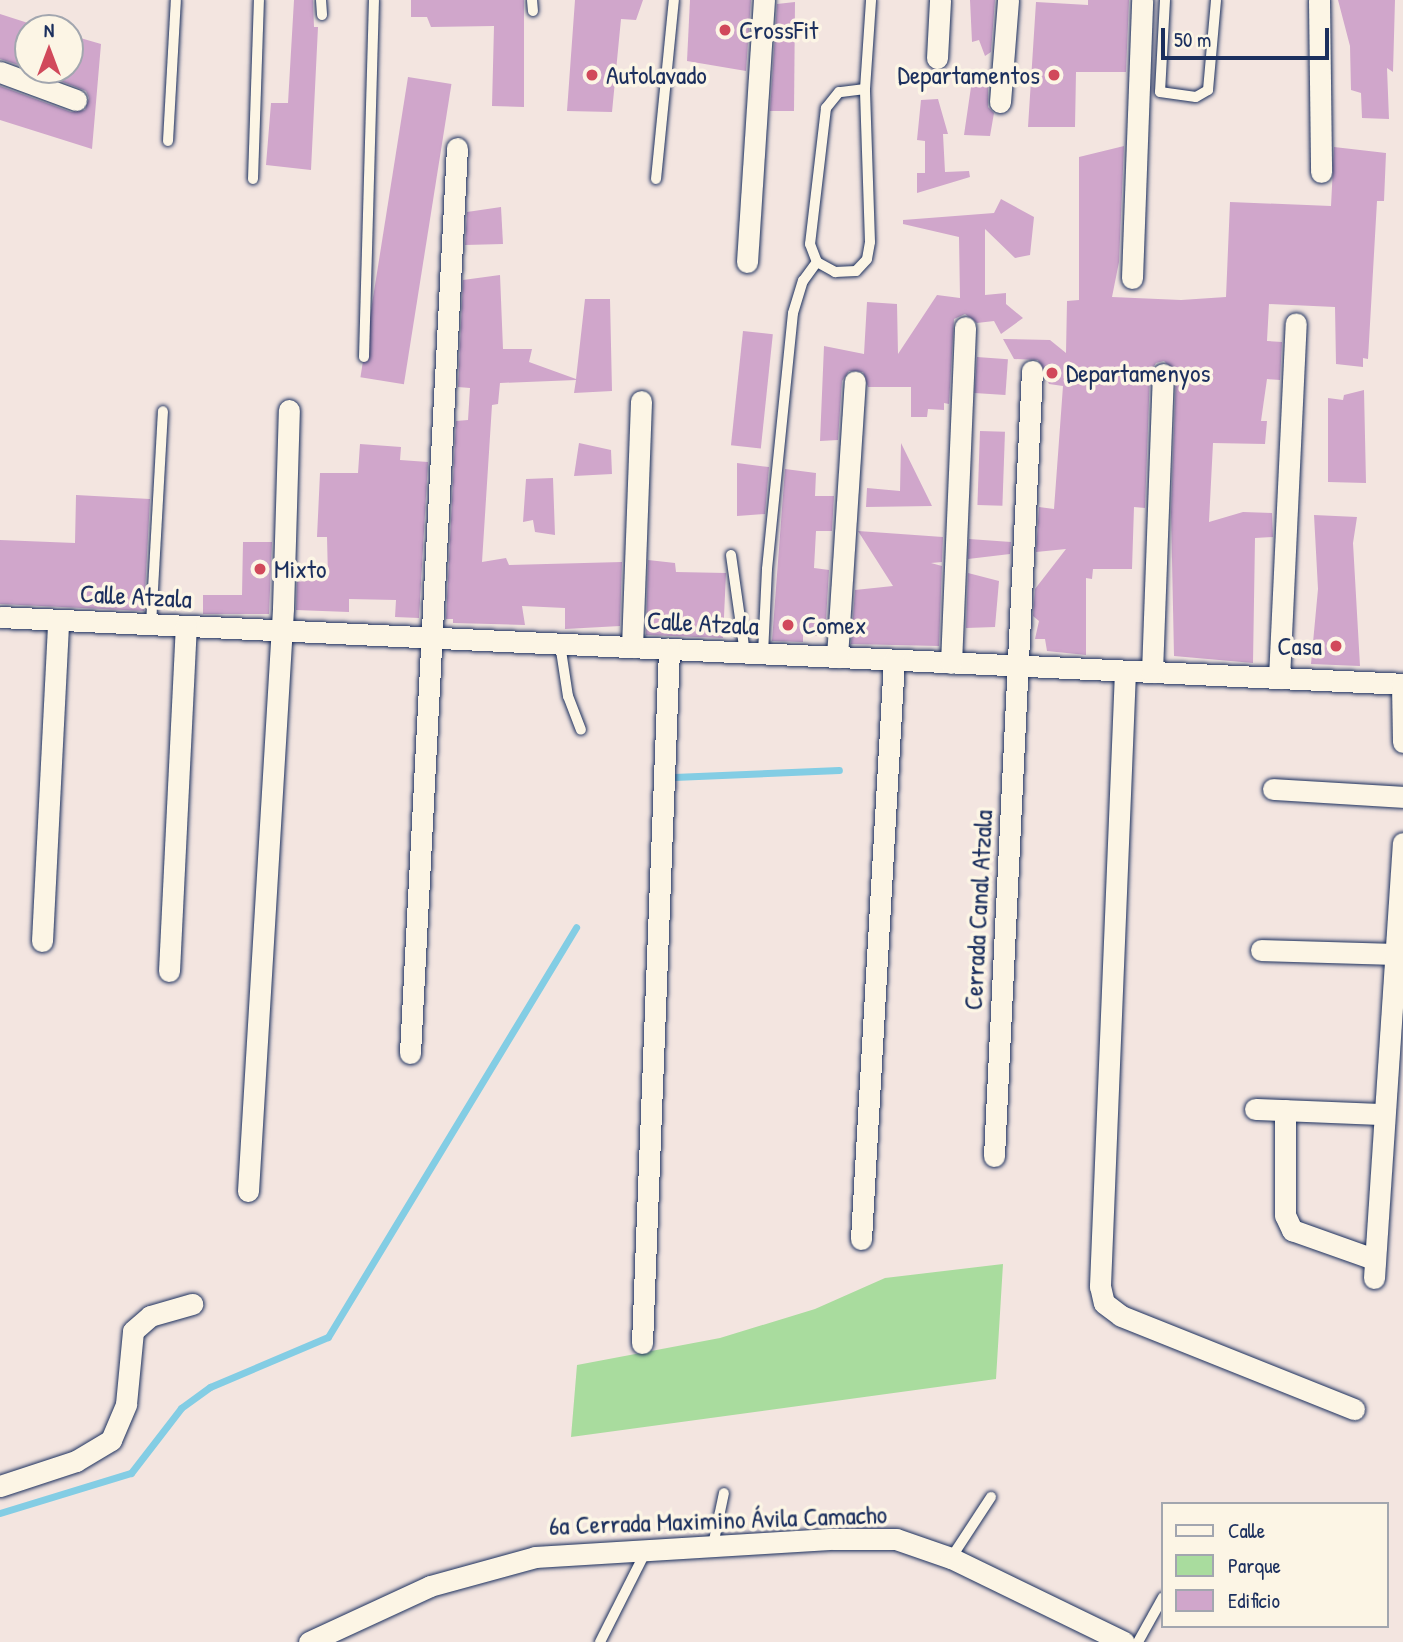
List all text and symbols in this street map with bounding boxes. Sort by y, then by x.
north arrow [14,14,84,84]
place label: CrossFit [739,14,818,46]
scale bar [1165,14,1333,58]
text: N [44,17,54,43]
marker: CrossFit [717,22,733,38]
text: 50 m [1174,25,1211,54]
place label: Autolavado [606,59,707,91]
place label: Departamentos [898,59,1040,91]
marker: Autolavado [584,67,600,83]
marker: Departamentos [1046,67,1062,83]
place label: Departamenyos [1066,357,1210,389]
marker: Departamenyos [1044,365,1060,381]
place label: Mixto [274,553,326,585]
marker: Mixto [252,561,268,577]
street label: Calle Atzala [79,577,193,615]
street label: Calle Atzala [646,604,760,642]
place label: Comex [802,609,866,641]
marker: Comex [780,617,796,633]
place label: Casa [1277,630,1322,662]
marker: Casa [1328,638,1344,654]
street label: Cerrada Canal Atzala [957,809,999,1011]
street label: 6a Cerrada Maximino Ávila Camacho [548,1499,888,1541]
legend [1162,1502,1389,1628]
text: Calle [1228,1516,1265,1545]
text: Parque [1228,1551,1281,1580]
text: Edificio [1228,1586,1280,1615]

